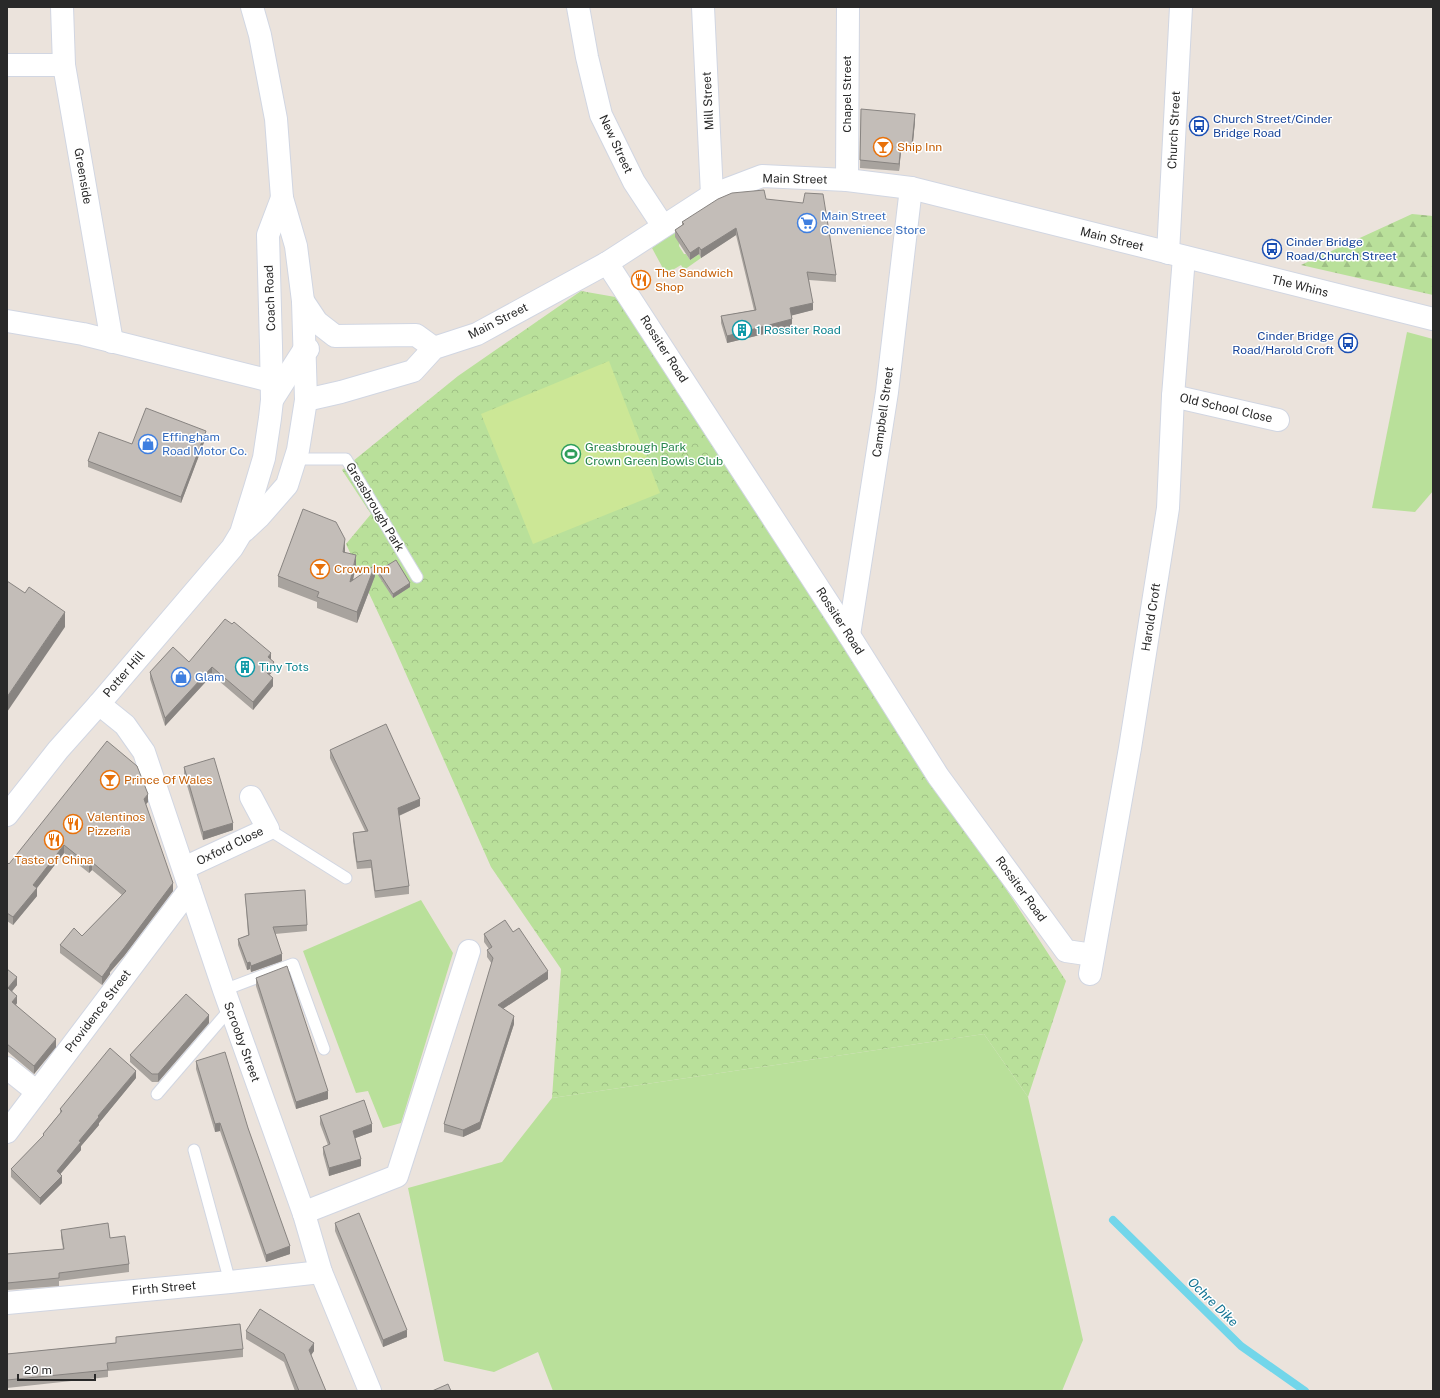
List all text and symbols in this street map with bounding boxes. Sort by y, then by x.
street label: Chapel Street [840,55,854,133]
street label: Mill Street [699,71,717,131]
street label: Church Street [1165,90,1183,169]
place label: Church Street/Cinder Bridge Road [1213,112,1333,140]
street label: New Street [596,113,636,176]
bus stop icon: Church Street/Cinder Bridge Road [1188,115,1210,137]
bar icon: Ship Inn [872,136,894,158]
place label: Ship Inn [897,140,942,154]
street label: Greenside [71,147,95,205]
street label: Main Street [762,171,828,187]
place label: Main Street Convenience Store [821,209,926,237]
supermarket icon: Main Street Convenience Store [796,212,818,234]
street label: Main Street [1079,224,1146,254]
place label: Cinder Bridge Road/Church Street [1286,235,1397,263]
bus stop icon: Cinder Bridge Road/Church Street [1261,238,1283,260]
street label: Coach Road [262,265,278,331]
place label: The Sandwich Shop [655,266,733,294]
restaurant icon: The Sandwich Shop [630,269,652,291]
street label: The Whins [1270,272,1330,300]
street label: Main Street [466,300,530,342]
street label: Rossiter Road [637,313,691,385]
building icon: 1 Rossiter Road [731,319,753,341]
place label: 1 Rossiter Road [756,323,841,337]
place label: Cinder Bridge Road/Harold Croft [1232,329,1334,357]
bus stop icon: Cinder Bridge Road/Harold Croft [1337,332,1359,354]
street label: Campbell Street [870,365,896,458]
street label: Old School Close [1178,391,1274,426]
place label: Effingham Road Motor Co. [162,430,247,458]
shop icon: Effingham Road Motor Co. [137,433,159,455]
place label: Greasbrough Park Crown Green Bowls Club [585,440,723,468]
sports icon: Greasbrough Park Crown Green Bowls Club [560,443,582,465]
street label: Greasbrough Park [343,460,407,554]
bar icon: Crown Inn [309,558,331,580]
place label: Crown Inn [334,562,390,576]
street label: Harold Croft [1139,581,1163,652]
street label: Rossiter Road [813,585,867,657]
street label: Potter Hill [100,648,148,700]
building icon: Tiny Tots [234,656,256,678]
place label: Tiny Tots [259,660,309,674]
shop icon: Glam [170,666,192,688]
place label: Glam [195,670,224,684]
bar icon: Prince Of Wales [99,769,121,791]
place label: Prince Of Wales [124,773,212,787]
place label: Valentinos Pizzeria [87,810,145,838]
restaurant icon: Valentinos Pizzeria [62,813,84,835]
street label: Oxford Close [194,824,266,868]
restaurant icon: Taste of China [43,829,65,851]
place label: Taste of China [15,853,93,867]
street label: Rossiter Road [993,854,1049,924]
street label: Providence Street [62,967,134,1055]
street label: Scrooby Street [221,1000,263,1084]
water label: Ochre Dike [1185,1274,1241,1330]
street label: Firth Street [131,1278,197,1298]
scale bar [18,1356,95,1382]
text: 20 m [24,1363,52,1377]

